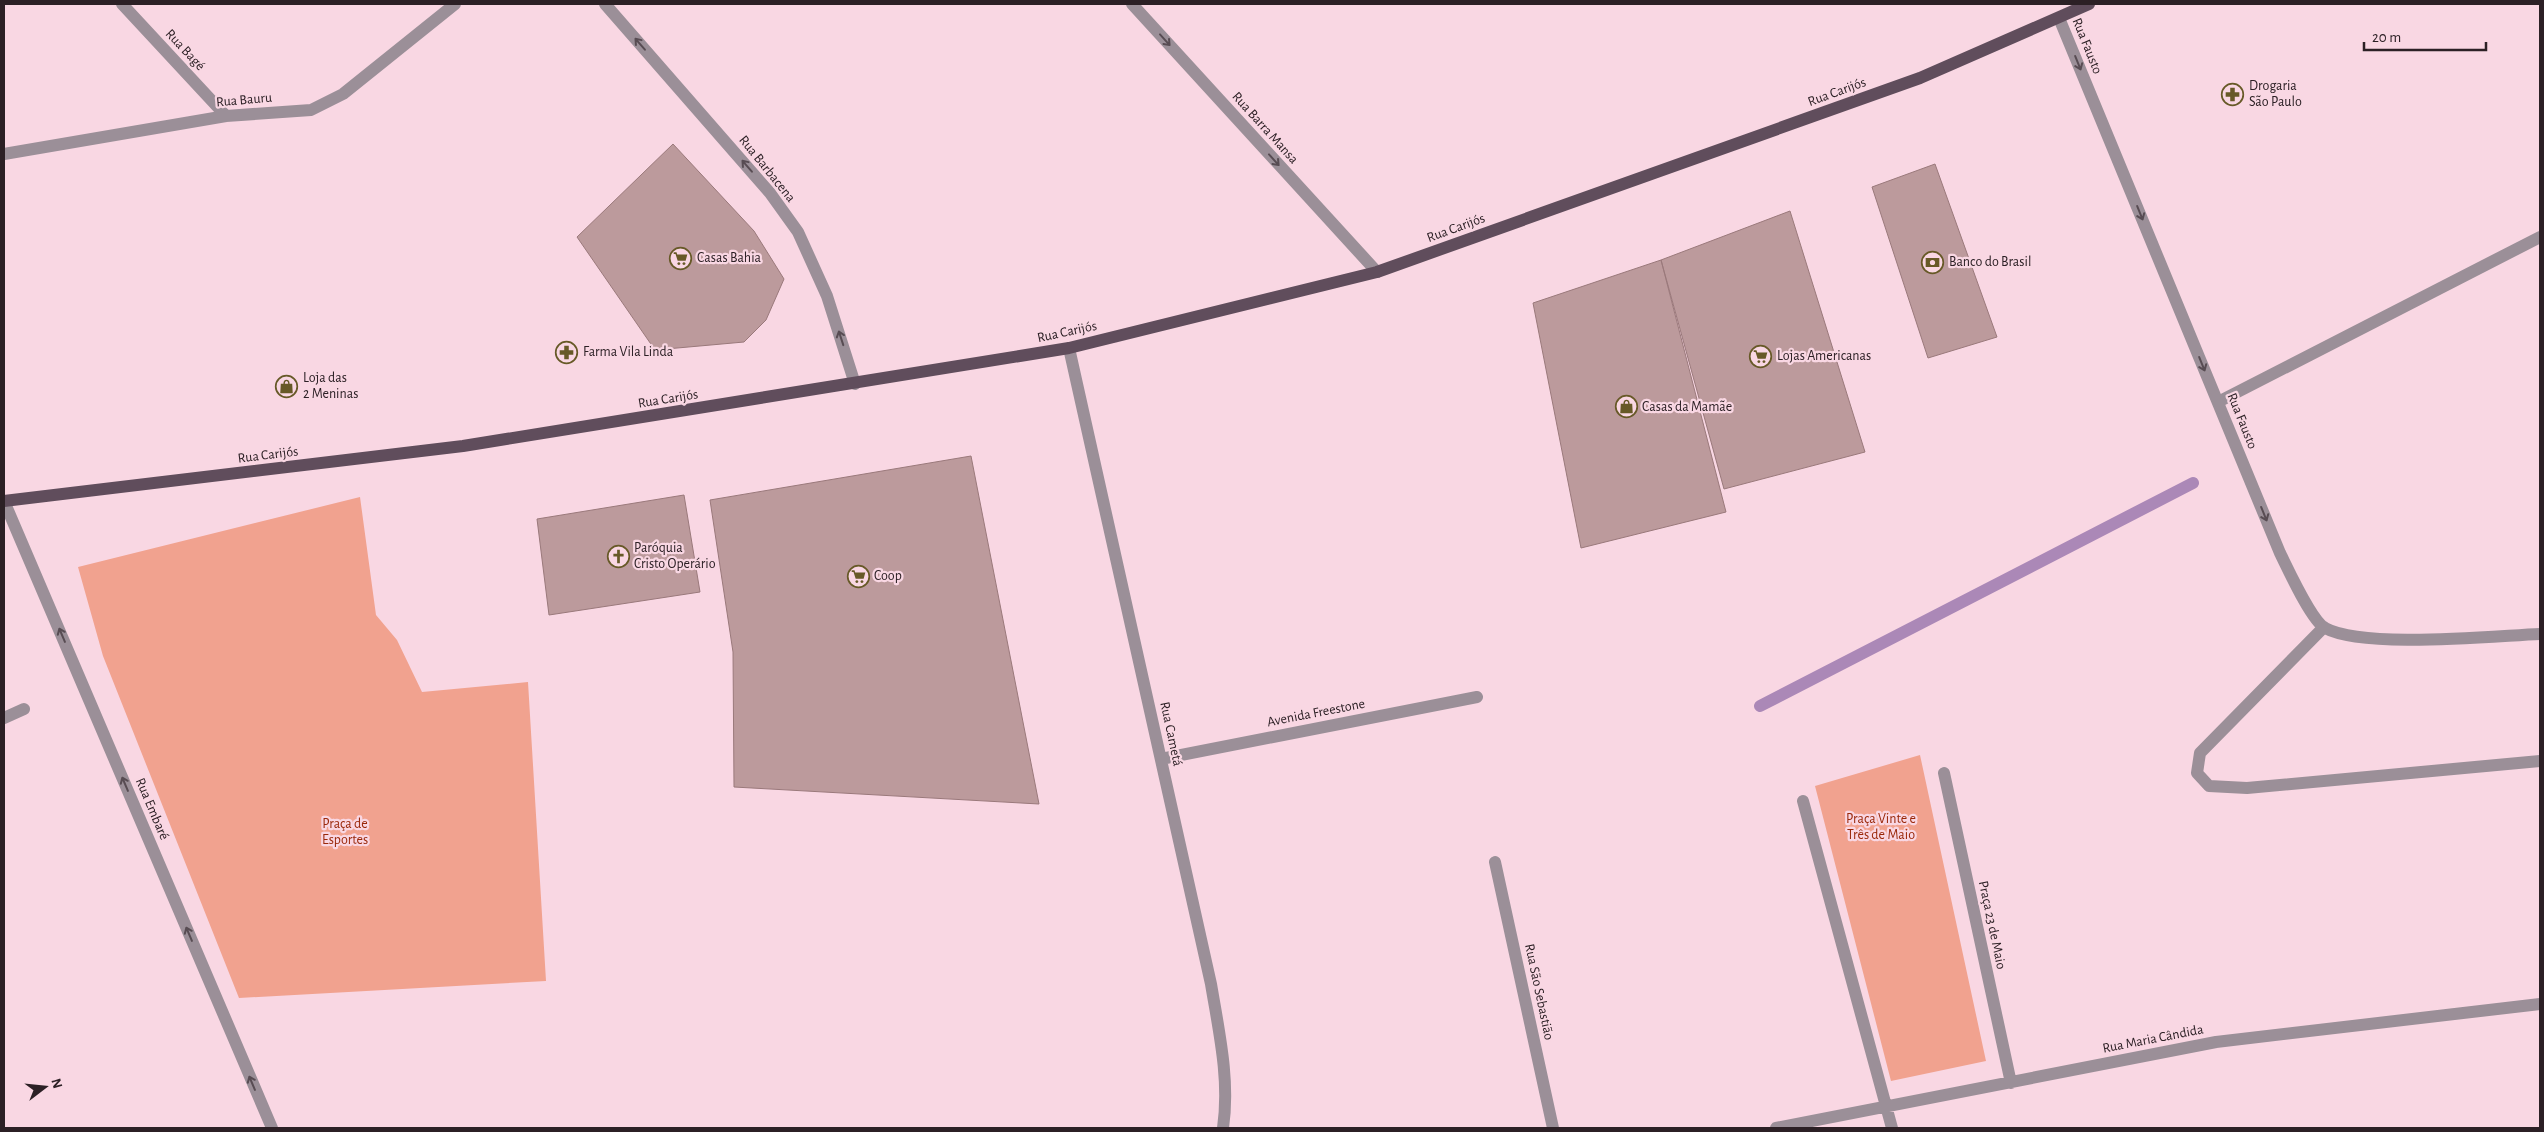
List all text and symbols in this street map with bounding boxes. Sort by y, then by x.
street label: Rua Fausto [2069,16,2105,76]
scale bar [2364,20,2486,52]
street label: Rua Bagé [163,27,207,73]
text: 20 m [2372,30,2401,45]
one-way arrow [1159,33,1171,46]
one-way arrow [634,37,646,50]
one-way arrow [2074,55,2083,70]
street label: Rua Carijós [1806,75,1868,109]
place label: Drogaria São Paulo [2249,79,2302,109]
pharmacy icon: Drogaria São Paulo [2221,82,2245,106]
street label: Rua Barra Mansa [1229,89,1301,167]
street label: Rua Bauru [215,91,273,109]
street label: Rua Barbacena [736,133,798,205]
one-way arrow [1268,153,1280,166]
one-way arrow [741,160,753,173]
one-way arrow [2136,205,2145,220]
street label: Rua Carijós [1425,211,1487,245]
supermarket icon: Casas Bahia [669,246,693,270]
bank icon: Banco do Brasil [1921,250,1945,274]
place label: Casas Bahia [697,251,762,265]
place label: Banco do Brasil [1949,255,2031,269]
street label: Rua Carijós [1036,319,1098,345]
one-way arrow [835,330,845,346]
pharmacy icon: Farma Vila Linda [555,340,579,364]
supermarket icon: Lojas Americanas [1749,344,1773,368]
place label: Farma Vila Linda [583,345,674,359]
place label: Lojas Americanas [1777,349,1871,363]
one-way arrow [2197,356,2207,371]
place label: Loja das 2 Meninas [303,371,358,401]
shop icon: Loja das 2 Meninas [275,374,299,398]
street label: Rua Carijós [637,387,699,411]
street label: Rua Fausto [2224,391,2260,451]
shop icon: Casas da Mamãe [1614,395,1638,419]
place label: Casas da Mamãe [1642,400,1732,414]
street label: Rua Carijós [237,444,299,466]
one-way arrow [2259,506,2269,521]
place label: Paróquia Cristo Operário [634,541,716,571]
church icon: Paróquia Cristo Operário [606,544,630,568]
supermarket icon: Coop [846,564,870,588]
place label: Coop [874,569,902,583]
one-way arrow [56,628,66,643]
street label: Avenida Freestone [1266,697,1366,729]
street label: Rua Cametá [1157,700,1185,768]
street label: Rua Embaré [133,776,171,842]
one-way arrow [120,777,130,792]
park label: Praça Vinte e Três de Maio [1846,812,1916,842]
park label: Praça de Esportes [322,817,368,847]
street label: Praça 23 de Maio [1976,879,2008,971]
one-way arrow [183,927,193,942]
street label: Rua São Sebastião [1522,943,1556,1042]
street label: Rua Maria Cândida [2101,1022,2205,1056]
north arrow [20,1062,70,1112]
one-way arrow [247,1076,257,1091]
text: N [48,1077,65,1090]

